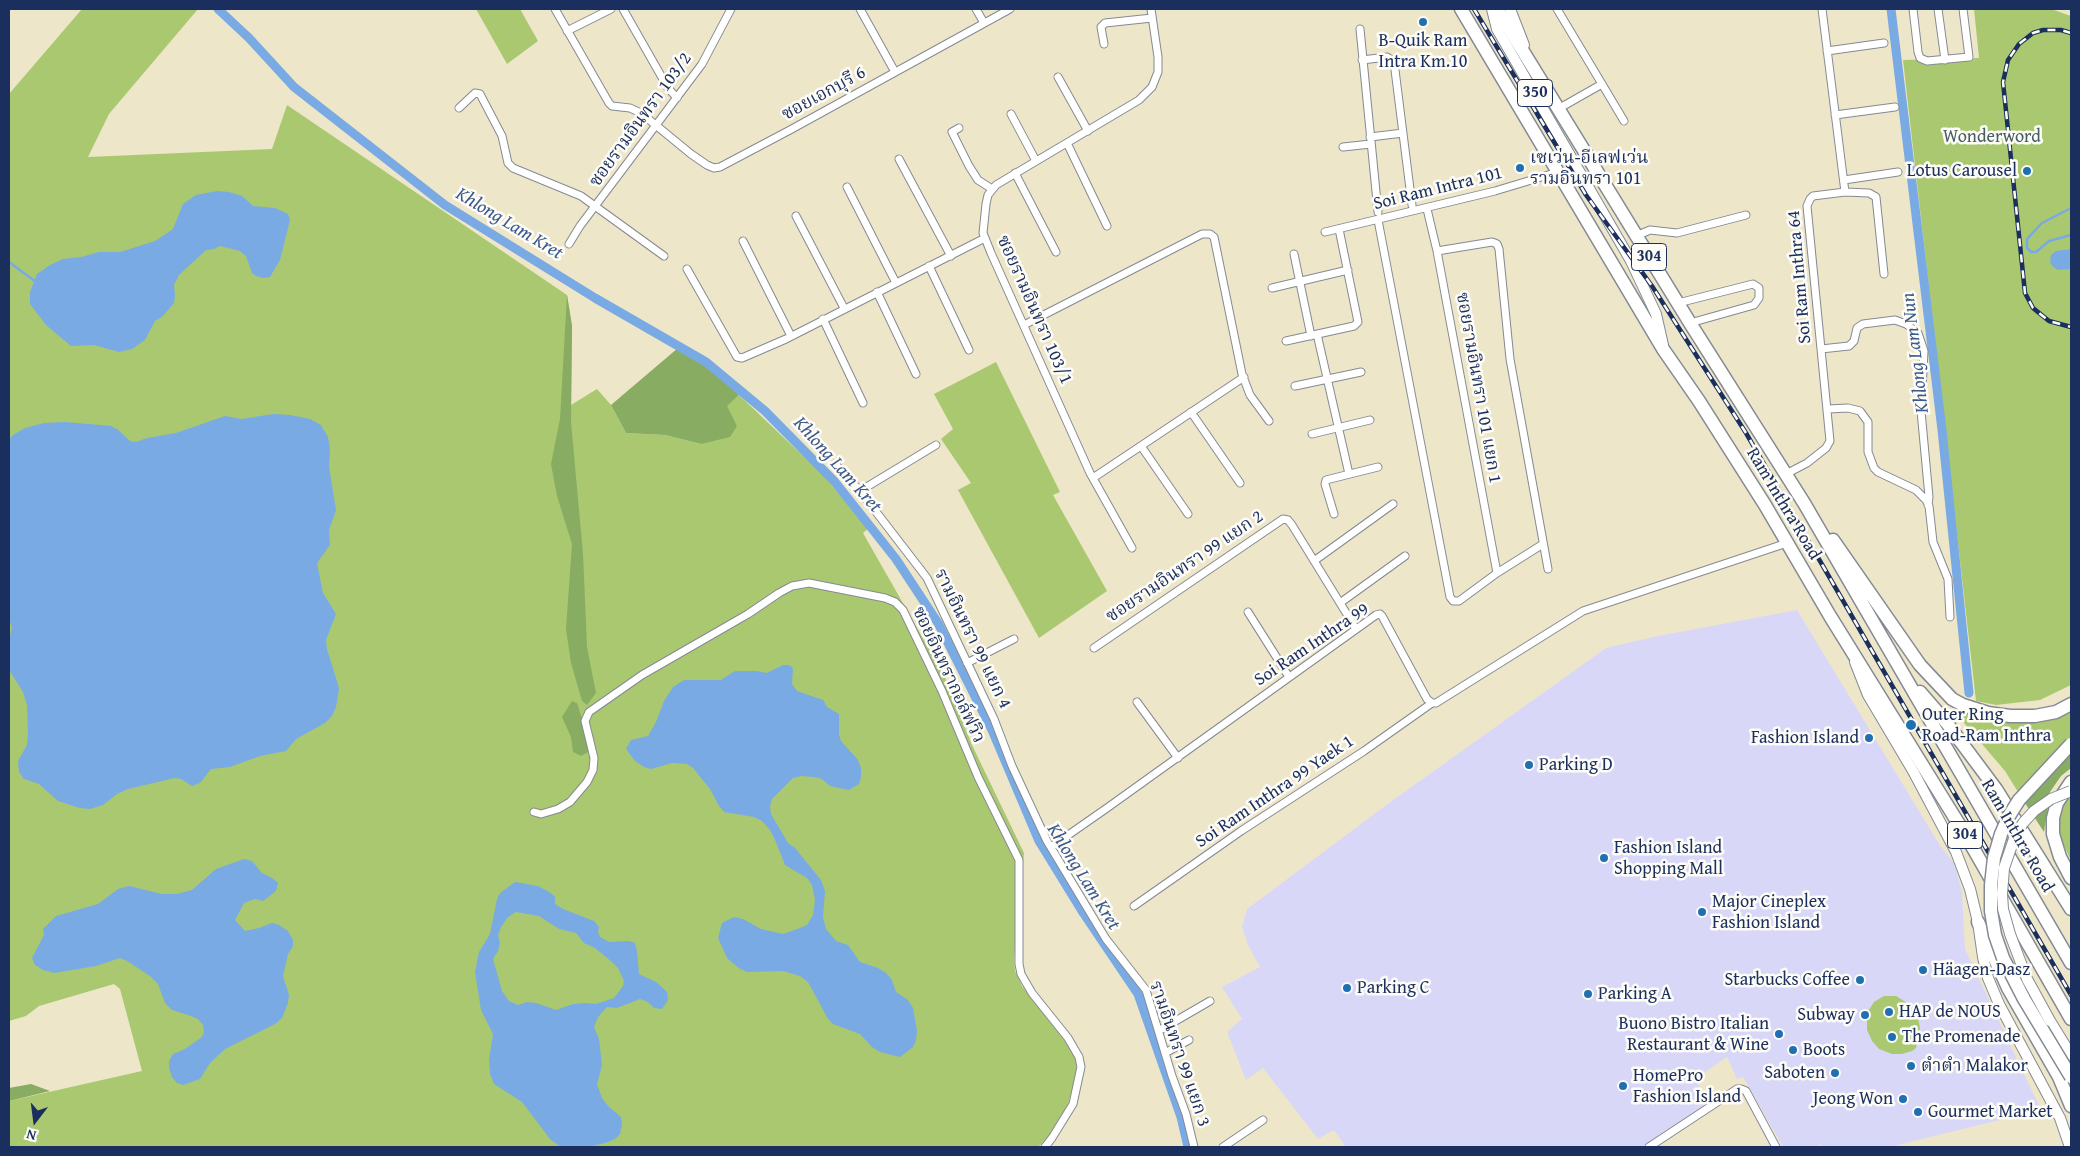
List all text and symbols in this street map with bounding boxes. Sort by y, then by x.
marker: B-Quik Ram Intra Km.10 [1417,16,1429,28]
place label: B-Quik Ram Intra Km.10 [1379,30,1467,72]
street label: ซอยรามอินทรา 103/2 [585,49,697,191]
street label: ซอยเอกบุรี 6 [778,62,870,126]
road number: 350 [1518,80,1552,106]
park label: Wonderword [1943,126,2041,148]
place label: เซเว่น-อีเลฟเว่น รามอินทรา 101 [1530,147,1648,190]
place label: Lotus Carousel [1907,160,2017,182]
marker: เซเว่น-อีเลฟเว่น รามอินทรา 101 [1514,162,1526,174]
street label: Soi Ram Intra 101 [1371,163,1505,215]
marker: Lotus Carousel [2021,165,2033,177]
water label: Khlong Lam Kret [451,183,567,265]
street label: Soi Ram Inthra 64 [1783,209,1817,345]
street label: ซอยรามอินทรา 103/1 [991,232,1077,388]
road number: 304 [1632,243,1666,270]
street label: ซอยรามอินทรา 101 แยก 1 [1451,291,1505,485]
water label: Khlong Lam Nun [1897,291,1935,415]
water label: Khlong Lam Kret [788,412,886,518]
street label: Ram Inthra Road [1741,444,1825,564]
street label: ซอยรามอินทรา 99 แยก 2 [1102,506,1268,628]
street label: รามอินทรา 99 แยก 4 [929,566,1015,712]
street label: Soi Ram Inthra 99 [1251,599,1373,691]
street label: ซอยอินทรากอล์ฟวิว [907,603,989,747]
place label: Outer Ring Road-Ram Inthra [1922,704,2051,746]
marker: Outer Ring Road-Ram Inthra [1904,718,1918,732]
place label: Fashion Island [1751,727,1859,749]
street label: Soi Ram Inthra 99 Yaek 1 [1192,731,1358,853]
marker: Fashion Island [1863,732,1875,744]
place label: Parking D [1539,754,1613,776]
marker: Parking D [1523,759,1535,771]
street label: Ram Inthra Road [1976,776,2058,896]
water label: Khlong Lam Kret [1041,820,1125,934]
road number: 304 [1948,822,1982,848]
place label: Fashion Island Shopping Mall [1614,837,1723,880]
marker: Fashion Island Shopping Mall [1598,852,1610,864]
place label: Major Cineplex Fashion Island [1712,891,1826,934]
marker: Major Cineplex Fashion Island [1696,906,1708,918]
place label: Häagen-Dasz [1933,959,2030,981]
marker: Häagen-Dasz [1917,964,1929,976]
place label: Starbucks Coffee [1725,969,1850,991]
marker: Starbucks Coffee [1854,974,1866,986]
place label: Parking C [1357,977,1430,999]
street label: รามอินทรา 99 แยก 3 [1144,978,1214,1130]
marker: Parking C [1341,982,1353,994]
place label: Parking A [1598,983,1672,1005]
marker: Parking A [1582,988,1594,1000]
place label: HAP de NOUS [1899,1001,2001,1023]
place label: Subway [1797,1004,1855,1026]
marker: HAP de NOUS [1883,1006,1895,1018]
marker: Subway [1859,1009,1871,1021]
place label: Buono Bistro Italian Restaurant & Wine [1618,1013,1769,1056]
place label: The Promenade [1902,1026,2020,1048]
marker: Buono Bistro Italian Restaurant & Wine [1773,1028,1785,1040]
marker: The Promenade [1886,1031,1898,1043]
place label: Boots [1803,1039,1845,1061]
marker: Boots [1787,1044,1799,1056]
place label: ตำตำ Malakor [1921,1055,2028,1077]
marker: ตำตำ Malakor [1905,1060,1917,1072]
place label: Saboten [1764,1062,1825,1084]
place label: HomePro Fashion Island [1633,1065,1741,1108]
marker: Saboten [1829,1067,1841,1079]
marker: HomePro Fashion Island [1617,1080,1629,1092]
place label: Jeong Won [1813,1088,1893,1110]
marker: Jeong Won [1897,1093,1909,1105]
north arrow [10,1096,60,1146]
place label: Gourmet Market [1928,1101,2053,1123]
marker: Gourmet Market [1912,1106,1924,1118]
text: N [24,1125,38,1146]

